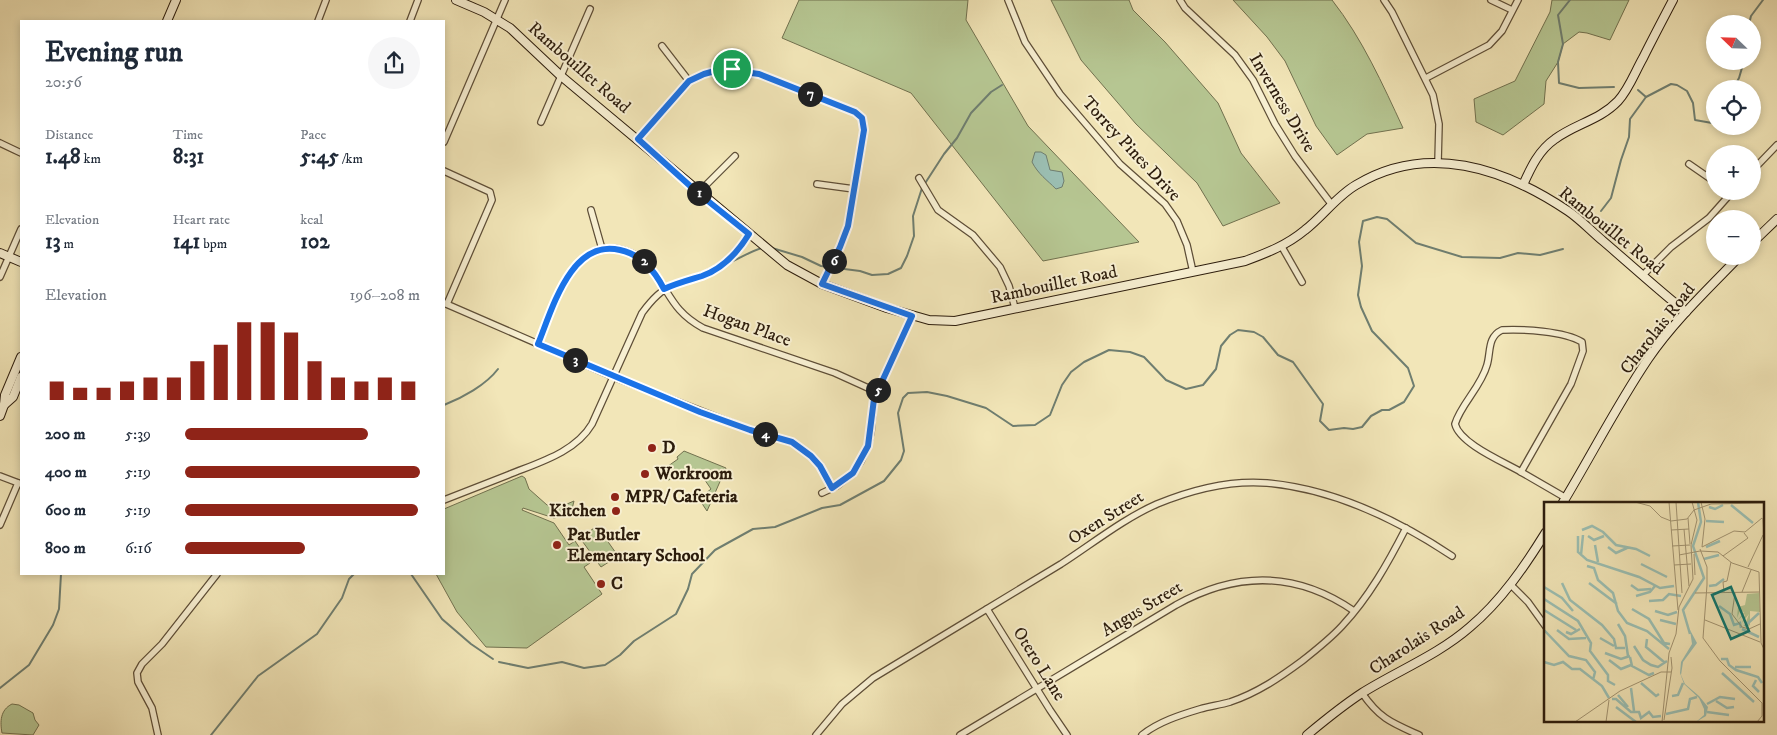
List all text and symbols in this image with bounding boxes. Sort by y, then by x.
north arrow [1706,15,1761,70]
map controls [1706,15,1761,265]
street label: Rambouillet Road [523,17,635,119]
text: Evening run [45,35,183,70]
button: share [368,37,420,89]
pin [711,48,753,90]
street label: Inverness Drive [1244,50,1320,156]
icon: arrive [718,55,746,83]
text: 20:56 [45,72,82,92]
button: locate [1706,80,1761,135]
pin: 7 [798,82,822,106]
text: 7 [807,85,814,103]
street label: Torrey Pines Drive [1077,92,1185,206]
text: Distance [45,126,93,144]
text: Time [173,126,203,144]
text: Pace [300,126,326,144]
text: 1.48 [45,144,81,170]
text: 8:31 [173,144,204,170]
text: 5:45 [300,144,339,170]
button: + [1706,145,1761,200]
text: km [81,150,101,168]
text: /km [339,150,363,168]
pin: 1 [686,180,712,206]
street label: Rambouillet Road [1554,182,1668,280]
text: 1 [697,184,702,202]
button: − [1706,210,1761,265]
text: Elevation [45,211,99,229]
text: Heart rate [173,211,230,229]
text: kcal [300,211,323,229]
text: 13 [45,229,61,255]
text: 141 [173,229,200,255]
text: 102 [300,229,330,255]
text: m [61,235,74,253]
text: bpm [200,235,227,253]
pin: 2 [632,248,656,274]
pin: 6 [822,248,846,274]
text: 2 [641,252,648,270]
text: 6 [831,252,838,270]
street label: Rambouillet Road [989,261,1119,309]
street label: Charolais Road [1616,279,1700,379]
text: Elevation [45,285,107,305]
text: 196–208 m [350,285,420,305]
street label: Hogan Place [700,300,794,352]
pin: 3 [562,348,588,372]
text: 3 [573,351,578,369]
pin: 5 [866,378,890,402]
text: 5 [875,381,882,399]
pin: 4 [752,422,778,446]
text: 200 m [45,424,86,444]
text: 5:39 [125,424,151,444]
text: 4 [761,425,770,443]
place label: D [662,437,675,459]
marker: D [646,442,658,454]
text: 400 m [45,462,87,482]
text: 5:19 [125,462,151,482]
place label: Workroom [654,463,733,485]
marker: Workroom [639,468,651,480]
place label: MPR/ Cafeteria [625,486,738,508]
street label: Oxen Street [1064,486,1148,550]
marker: MPR/ Cafeteria [609,491,621,503]
text: 600 m [45,500,86,520]
text: 5:19 [125,500,151,520]
place label: Kitchen [549,500,607,522]
inset map [1544,502,1764,722]
marker: Kitchen [610,505,622,517]
place label: Pat Butler Elementary School [567,524,705,567]
text: 800 m [45,538,86,558]
text: 6:16 [125,538,152,558]
marker: Pat Butler Elementary School [551,539,563,551]
place label: C [611,573,623,595]
street label: Angus Street [1097,576,1187,642]
marker: C [595,578,607,590]
street label: Charolais Road [1365,602,1469,680]
street label: Otero Lane [1008,623,1070,705]

